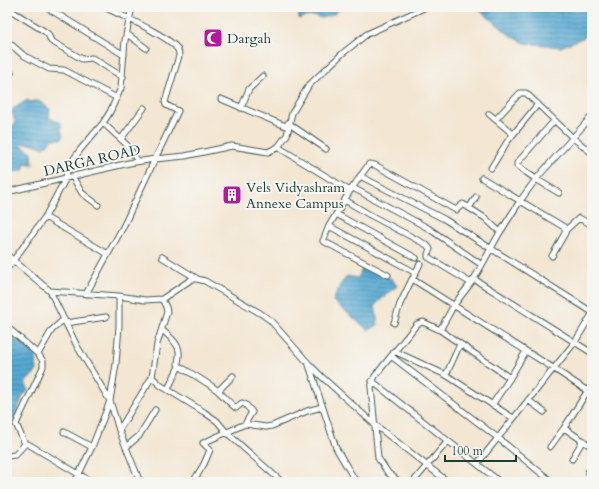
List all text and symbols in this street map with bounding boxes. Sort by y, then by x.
mosque icon: Dargah [202,27,224,49]
place label: Dargah [227,29,271,48]
street label: DARGA ROAD [42,140,142,181]
place label: Vels Vidyashram Annexe Campus [246,178,345,213]
building icon: Vels Vidyashram Annexe Campus [221,184,243,206]
scale bar [445,437,516,463]
text: 100 m [451,443,484,459]

